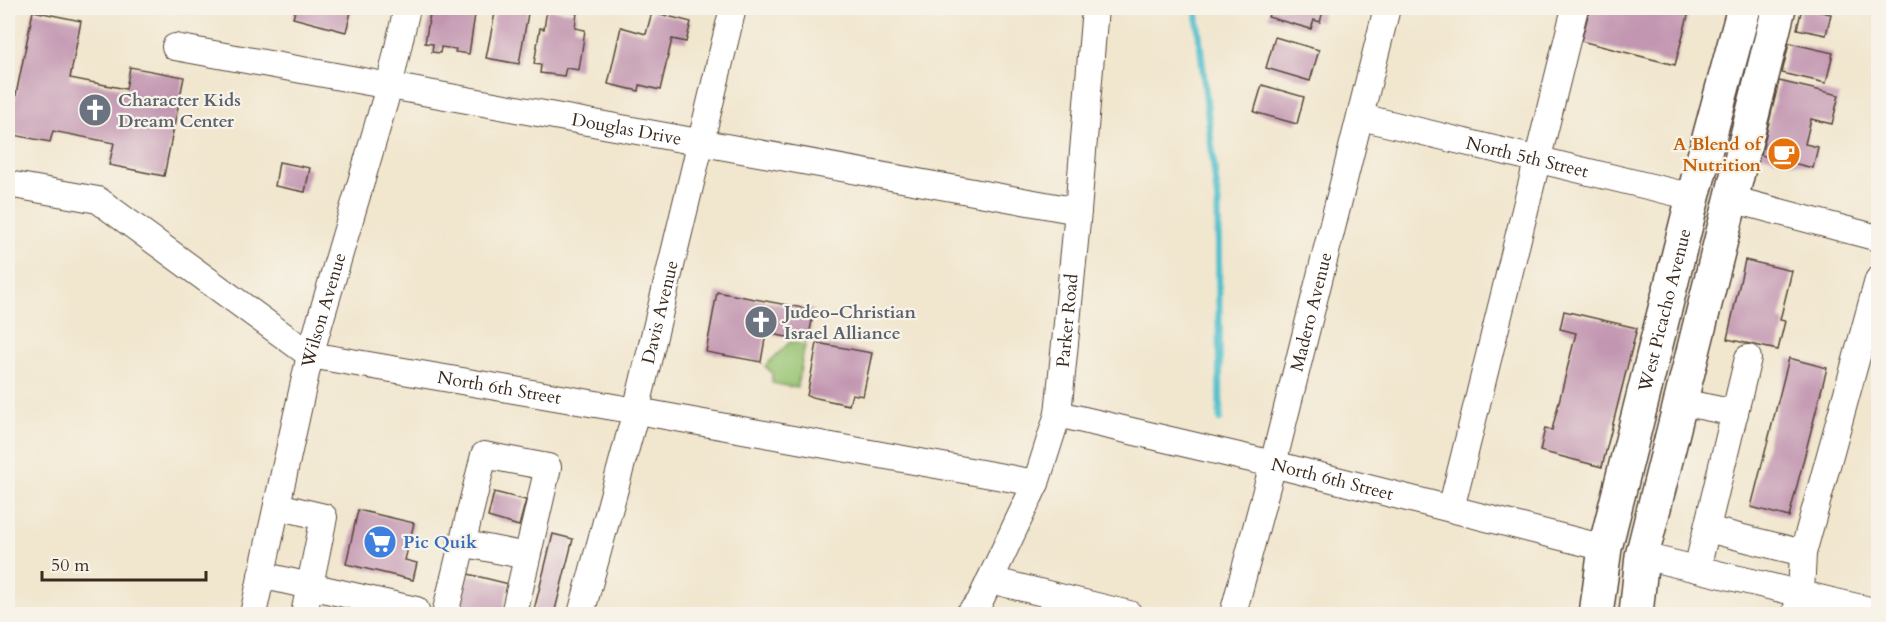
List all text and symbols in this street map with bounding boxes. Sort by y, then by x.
place label: Character Kids Dream Center [118,88,241,134]
church icon: Character Kids Dream Center [77,92,113,128]
street label: Douglas Drive [570,107,683,152]
street label: North 5th Street [1463,131,1591,184]
place label: A Blend of Nutrition [1673,132,1764,178]
cafe icon: A Blend of Nutrition [1766,136,1802,172]
street label: West Picacho Avenue [1632,226,1698,395]
street label: Wilson Avenue [295,250,352,371]
street label: Madero Avenue [1285,250,1338,374]
street label: Davis Avenue [636,258,685,367]
street label: Parker Road [1051,272,1085,369]
place label: Judeo-Christian Israel Alliance [781,300,917,346]
church icon: Judeo-Christian Israel Alliance [743,304,779,340]
street label: North 6th Street [435,365,563,411]
street label: North 6th Street [1269,452,1396,507]
supermarket icon: Pic Quik [362,524,398,560]
place label: Pic Quik [403,530,478,555]
scale bar [42,544,206,582]
text: 50 m [51,553,90,578]

